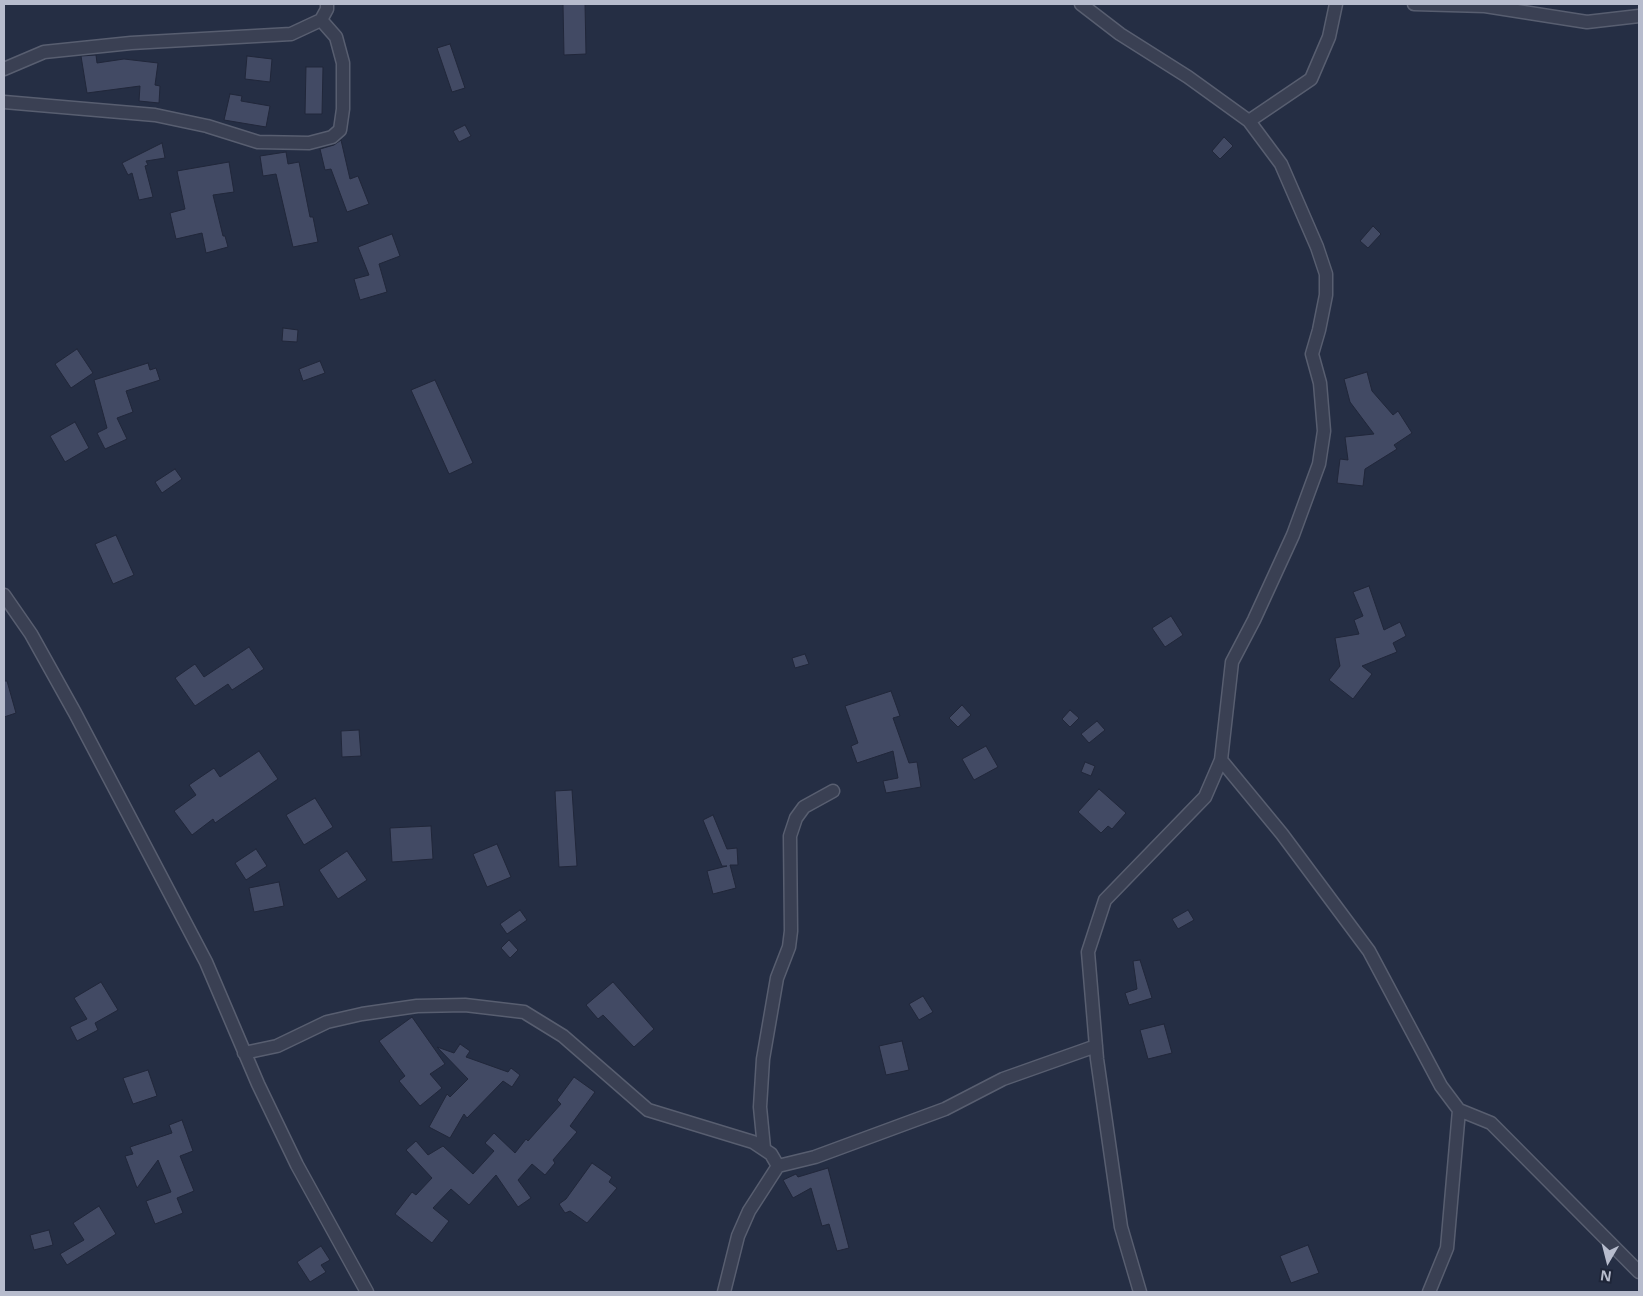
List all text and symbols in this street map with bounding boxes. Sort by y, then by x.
north arrow [1583,1236,1633,1286]
text: N [1599,1266,1613,1287]

